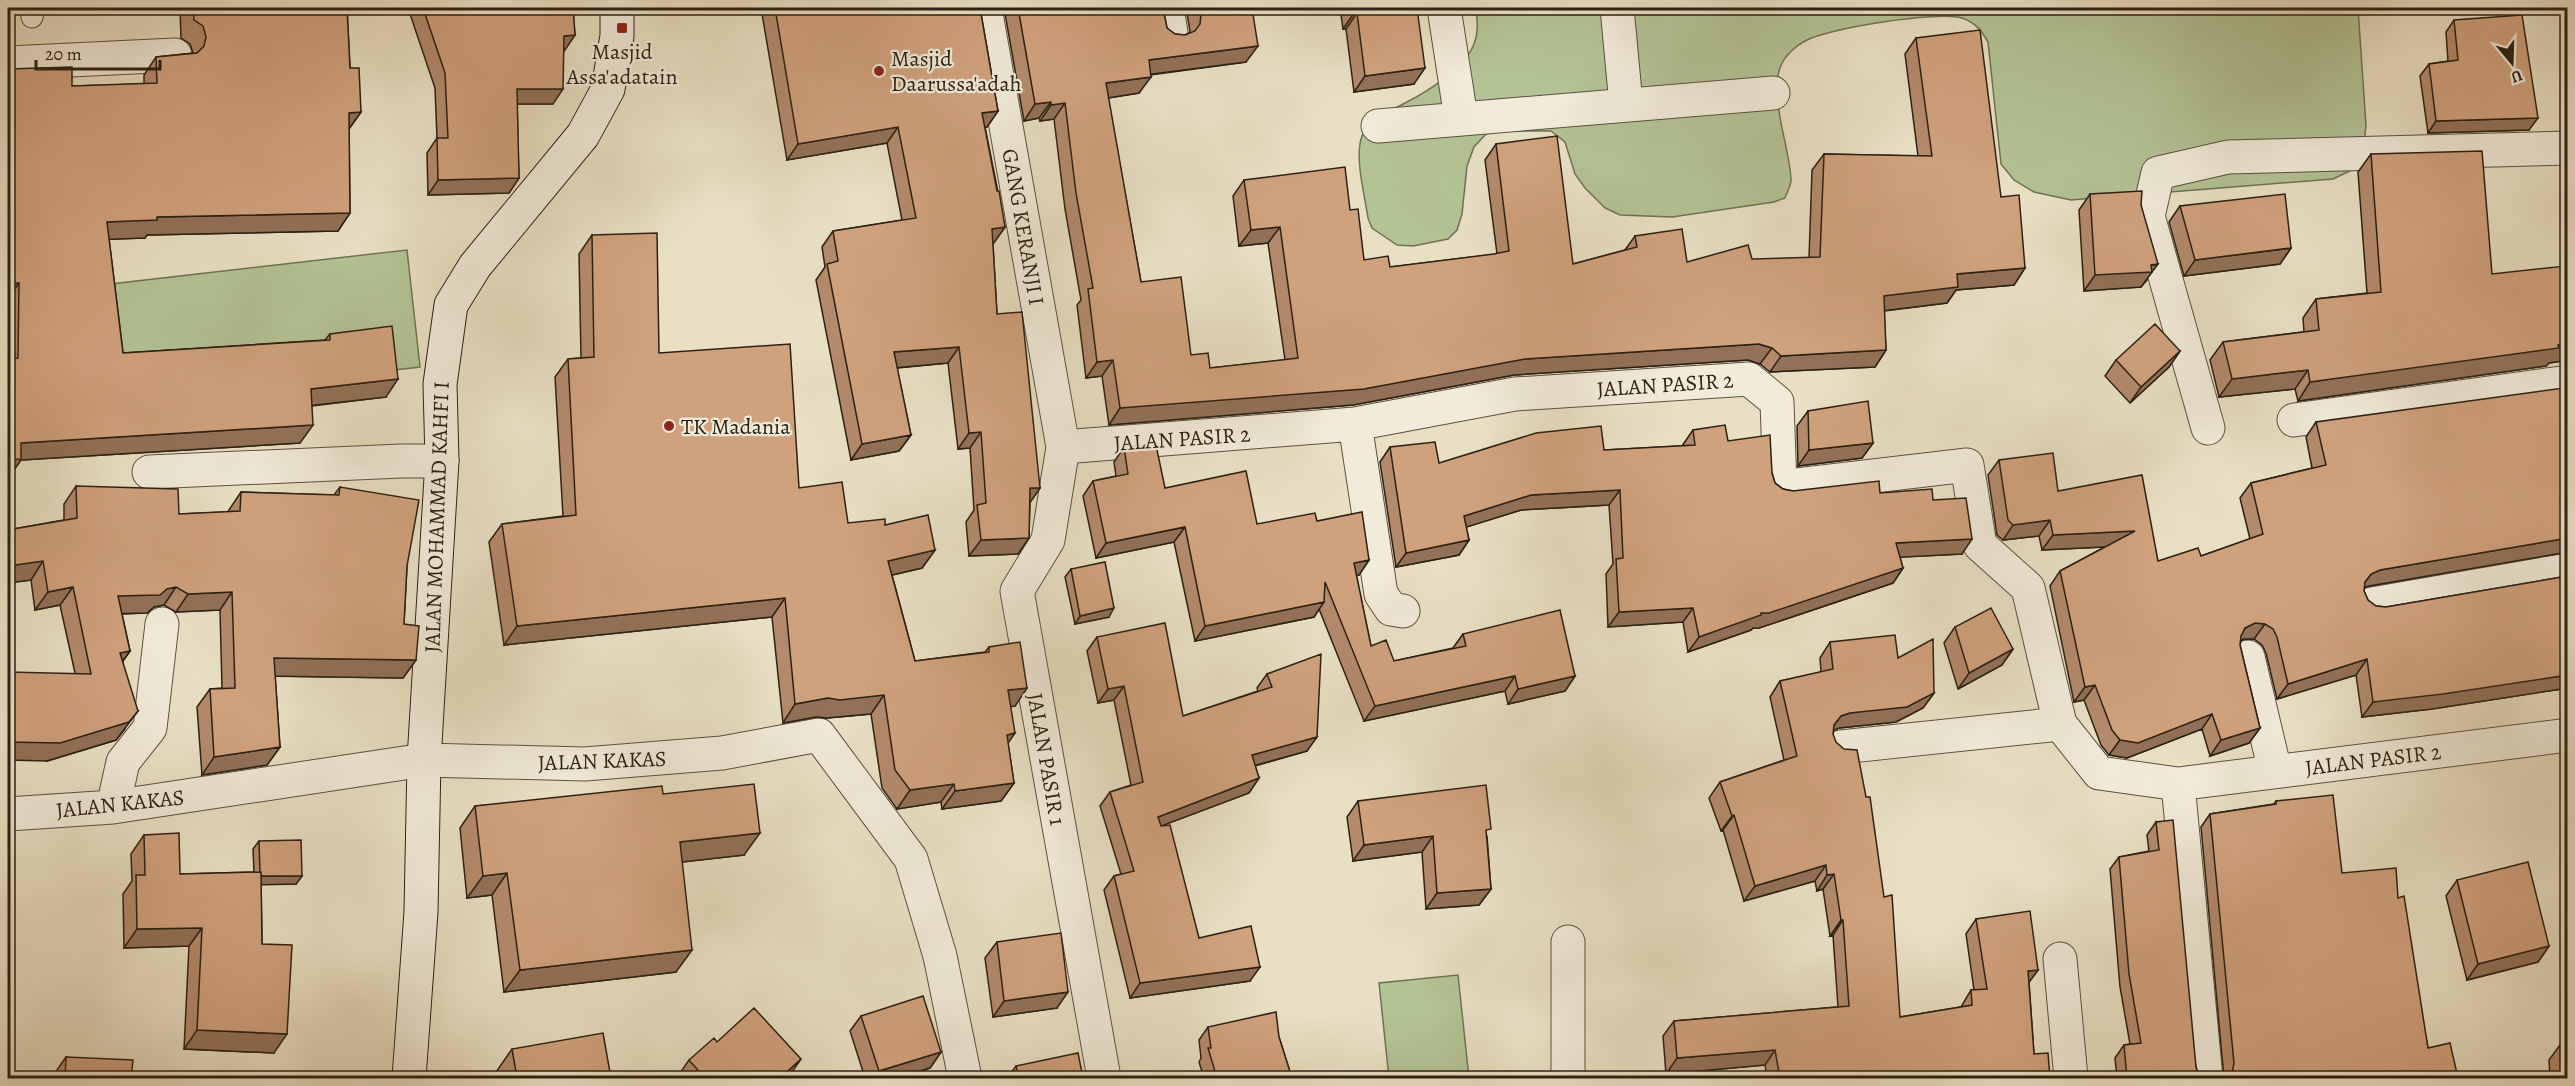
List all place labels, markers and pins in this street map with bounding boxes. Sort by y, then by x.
marker: Masjid Assa'adatain [615,21,629,35]
place label: Masjid Assa'adatain [566,37,678,92]
place label: Masjid Daarussa'adah [891,44,1022,99]
marker: Masjid Daarussa'adah [872,64,886,78]
place label: TK Madania [681,412,791,442]
marker: TK Madania [662,419,676,433]

